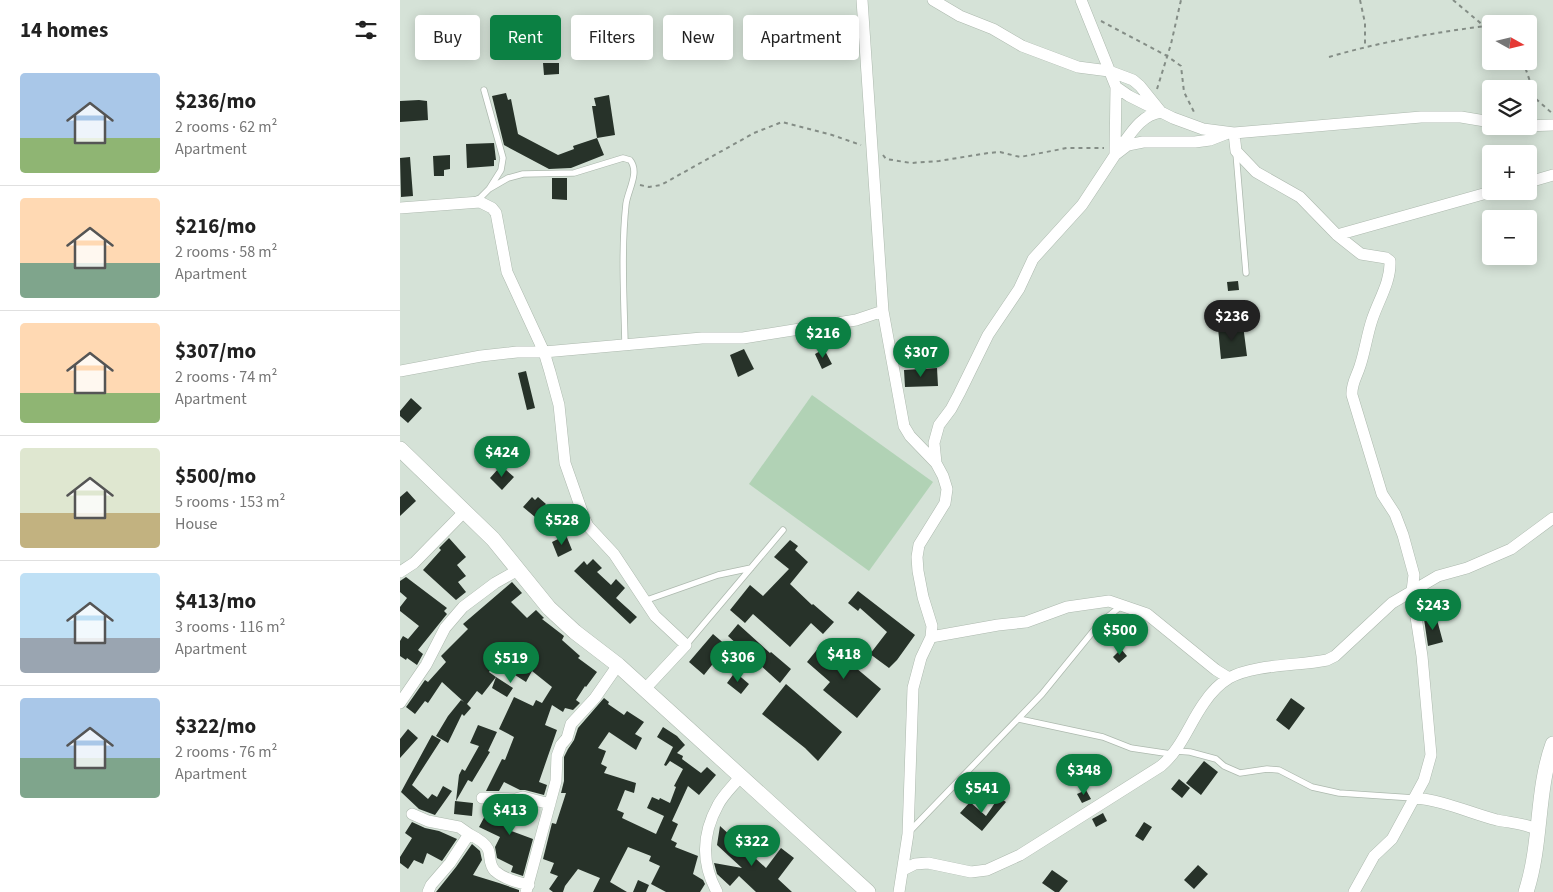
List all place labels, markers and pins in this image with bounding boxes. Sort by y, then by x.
pin: $236 [1202,300,1262,342]
pin: $216 [793,316,853,359]
pin: $307 [891,336,951,378]
pin: $424 [472,436,532,478]
pin: $528 [532,504,592,546]
pin: $243 [1403,588,1463,631]
pin: $500 [1090,614,1150,656]
pin: $418 [814,638,874,680]
pin: $306 [708,640,768,683]
pin: $519 [481,642,541,684]
pin: $348 [1054,754,1114,796]
pin: $541 [952,772,1012,814]
pin: $413 [480,794,540,836]
pin: $322 [722,824,782,867]

